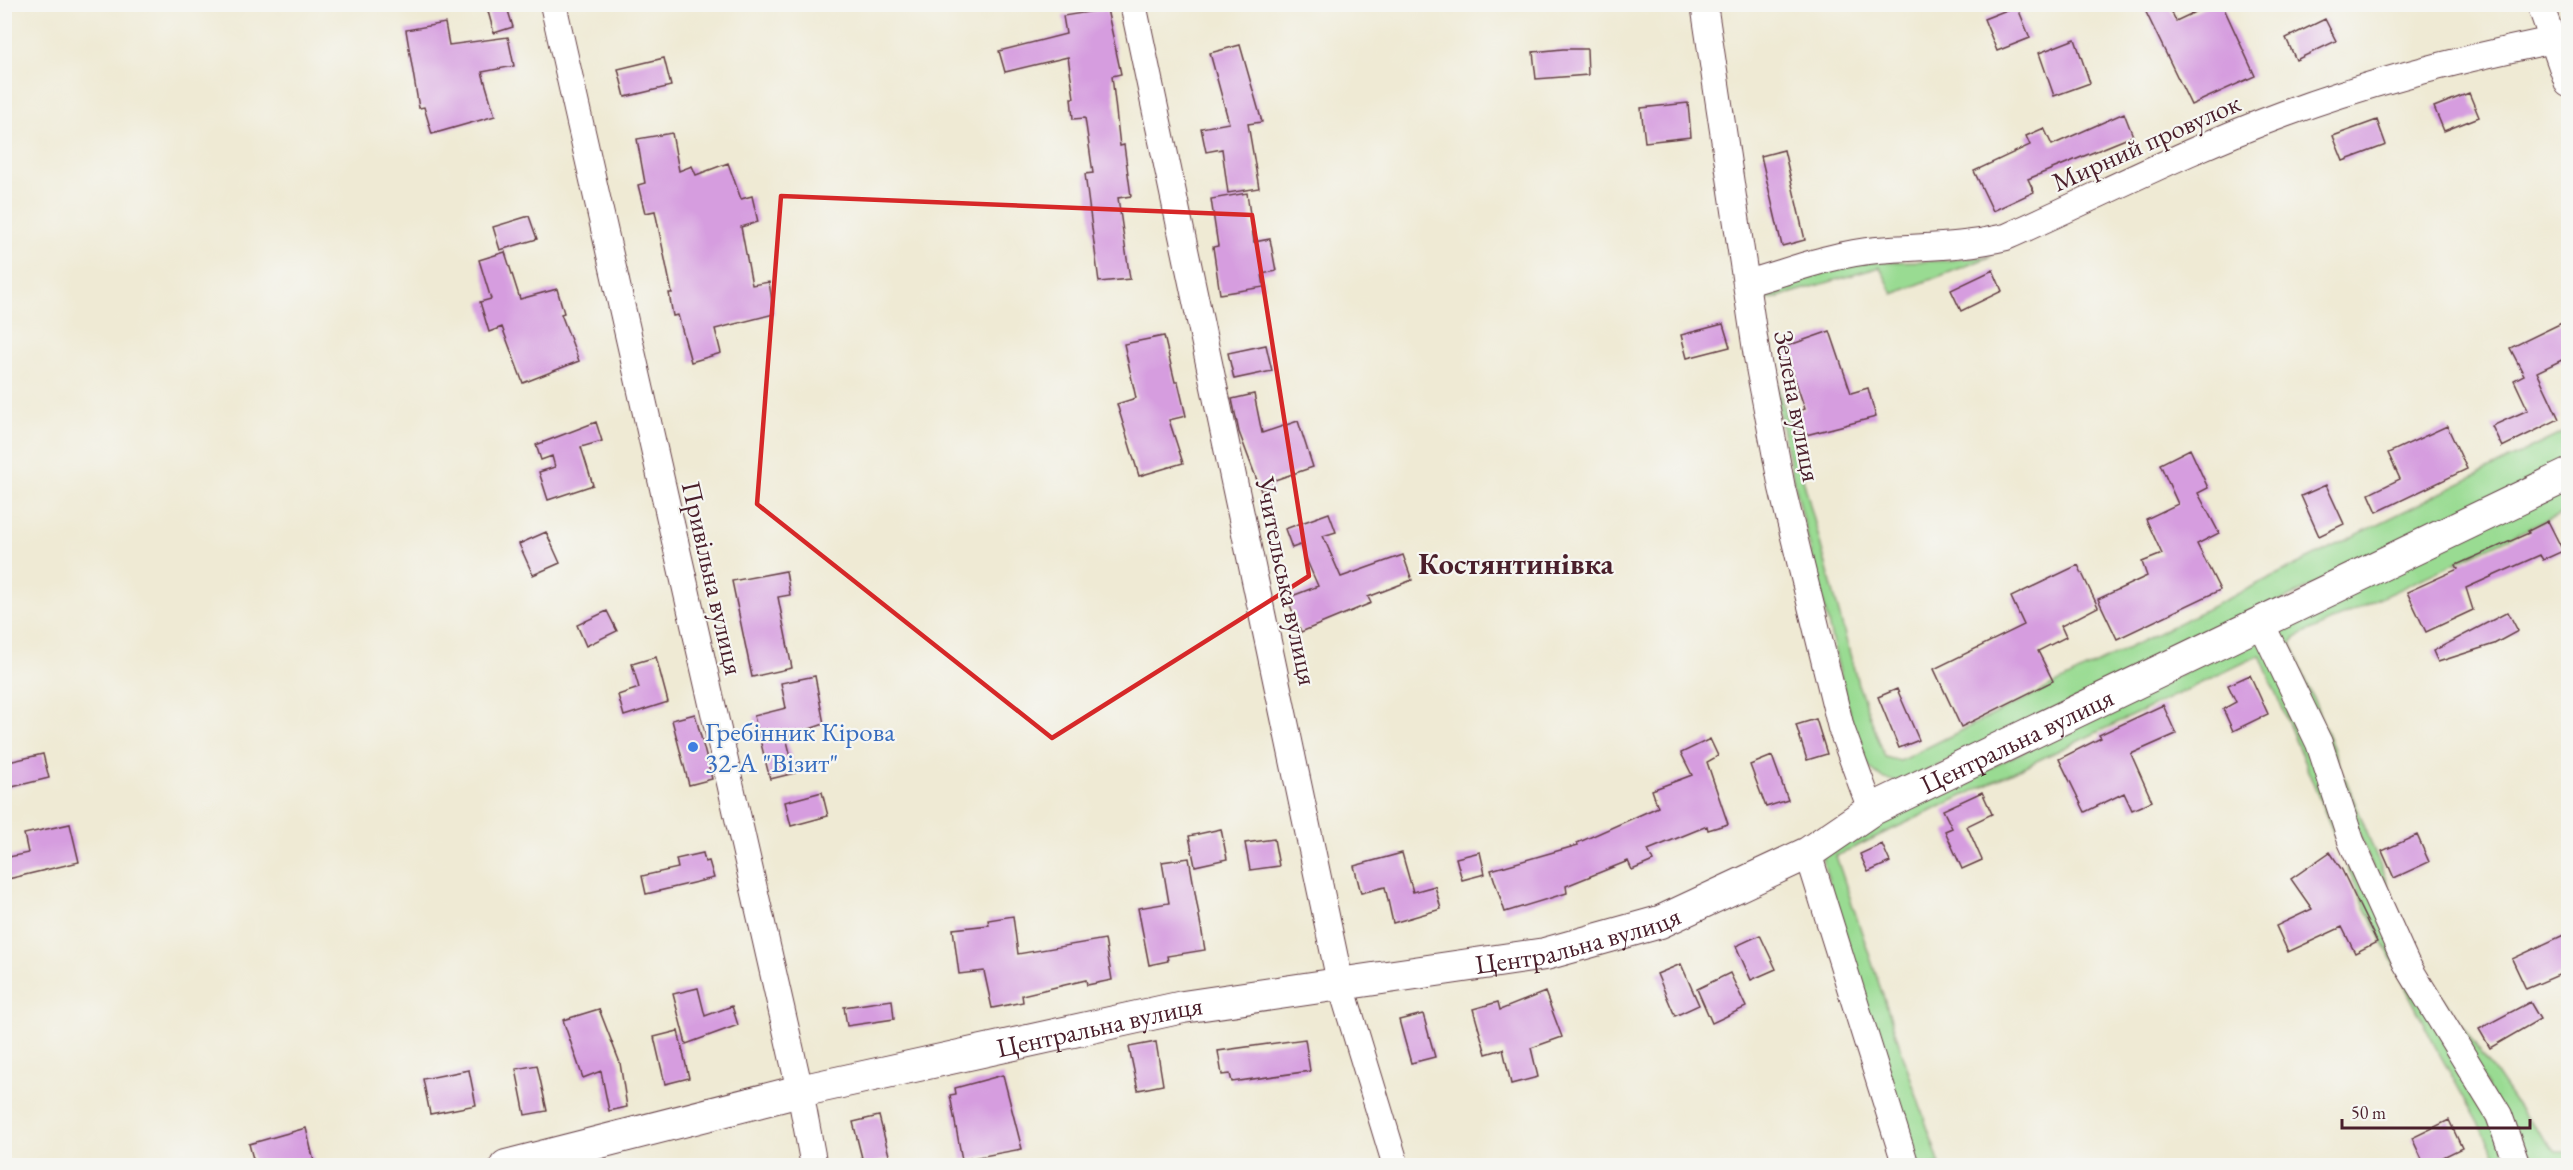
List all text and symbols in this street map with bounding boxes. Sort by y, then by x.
street label: Мирний провулок [2046,85,2246,199]
street label: Зелена вулиця [1766,327,1830,485]
street label: Учительська вулиця [1248,473,1326,688]
street label: Привільна вулиця [674,478,752,678]
district label: Костянтинівка [1418,544,1615,583]
street label: Центральна вулиця [1914,679,2119,801]
place label: Гребінник Кірова 32-А "Візит" [705,714,895,780]
marker: Гребінник Кірова 32-А "Візит" [686,740,700,754]
street label: Центральна вулиця [1473,898,1686,982]
street label: Центральна вулиця [993,987,1205,1065]
scale bar [2342,1092,2530,1130]
text: 50 m [2351,1101,2386,1124]

